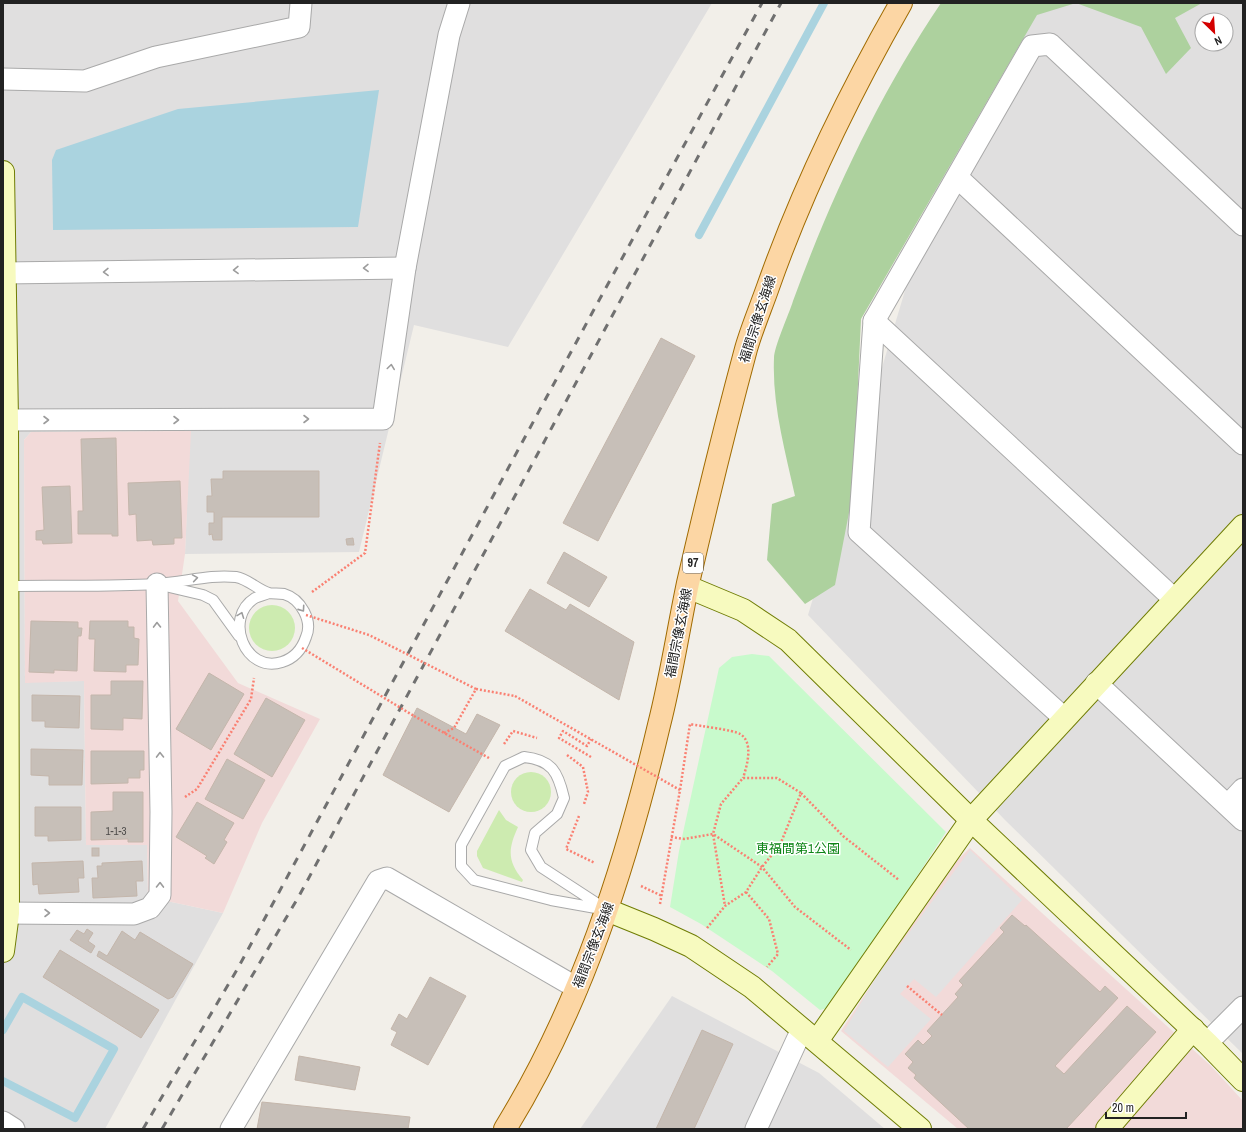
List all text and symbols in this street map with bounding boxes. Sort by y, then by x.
north arrow [1194,12,1234,52]
text: N [1212,33,1224,49]
one-way arrow [363,264,369,273]
one-way arrow [233,266,239,274]
one-way arrow [103,268,109,276]
street label: 福間宗像玄海線 [735,273,780,365]
one-way arrow [386,364,395,370]
one-way arrow [303,415,309,423]
one-way arrow [43,416,49,424]
one-way arrow [173,416,179,424]
road number: 97 [683,553,703,573]
one-way arrow [192,574,198,583]
street label: 福間宗像玄海線 [661,587,696,679]
one-way arrow [297,605,305,612]
one-way arrow [237,611,245,618]
one-way arrow [153,622,162,628]
one-way arrow [156,752,164,758]
house number: 1-1-3 [105,824,127,838]
park label: 東福間第1公園 [756,840,840,857]
one-way arrow [156,882,164,888]
street label: 福間宗像玄海線 [569,900,618,991]
one-way arrow [44,909,50,917]
scale bar [1106,1094,1186,1120]
text: 20 m [1112,1100,1134,1116]

